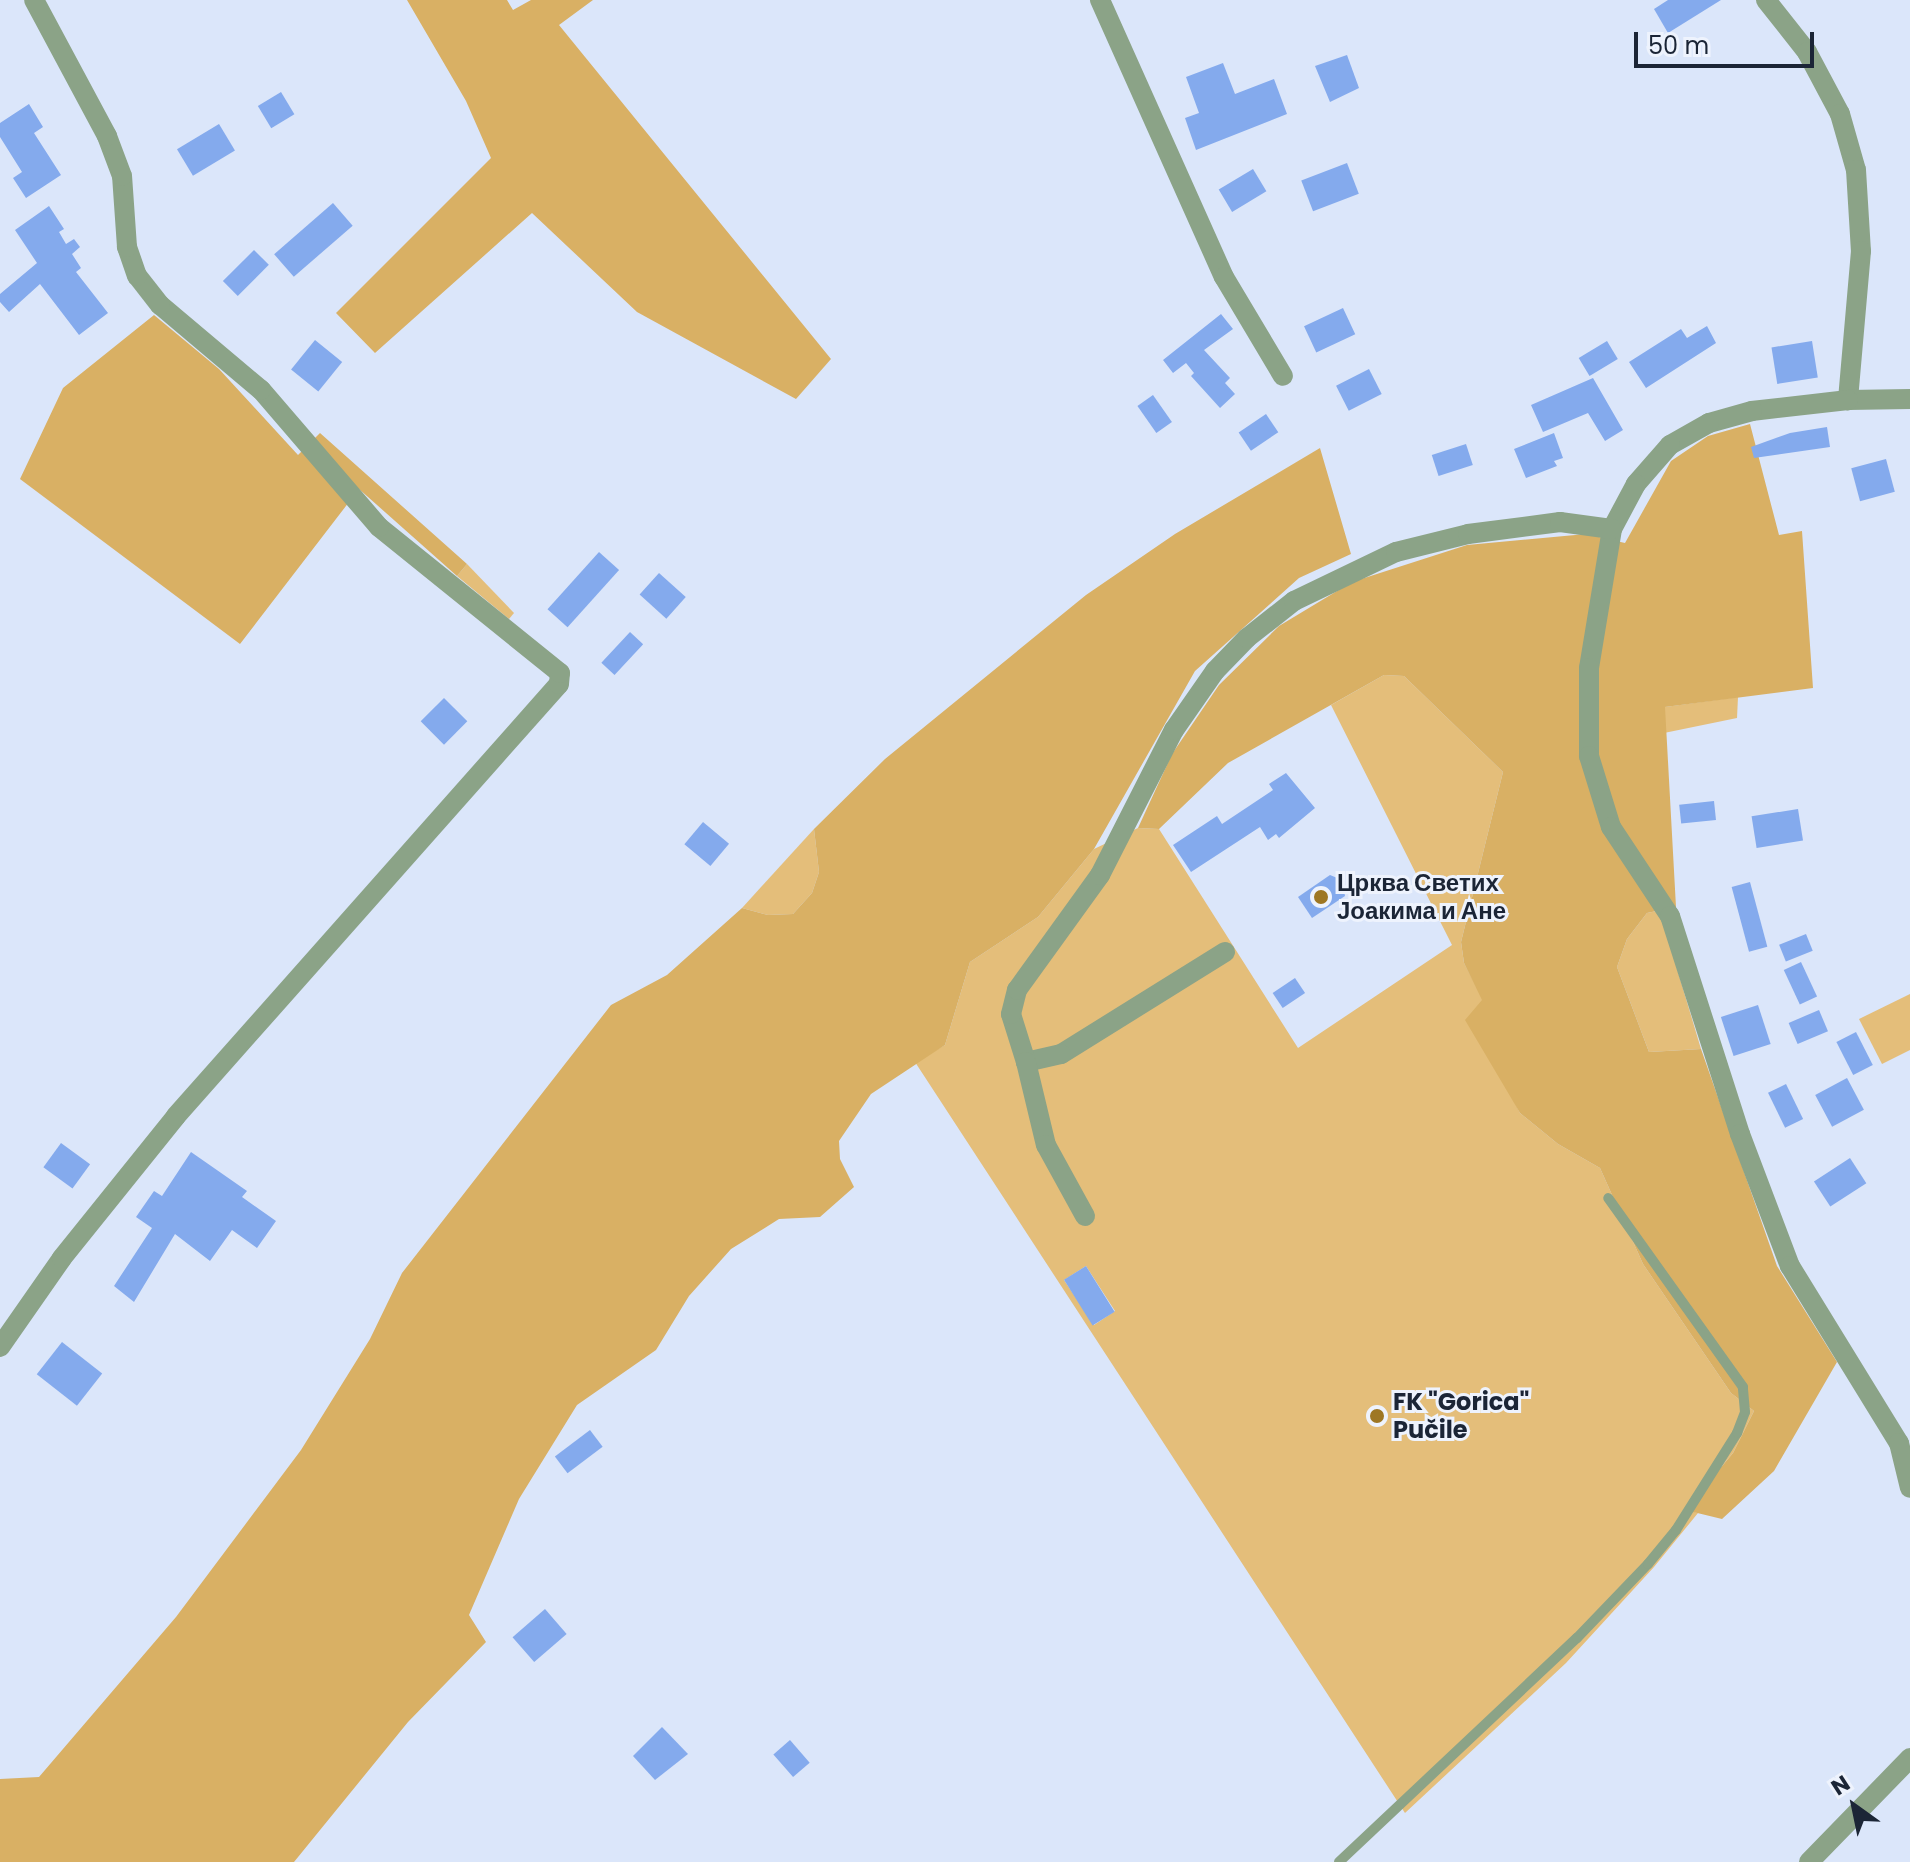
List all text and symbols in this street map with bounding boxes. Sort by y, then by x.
scale bar [1638,16,1818,66]
text: 50 m [1648,29,1709,62]
place label: Црква Светих Јоакима и Ане [1337,869,1506,925]
marker: Црква Светих Јоакима и Ане [1312,888,1330,906]
place label: FK "Gorica" Pučile [1393,1388,1529,1444]
marker: FK "Gorica" Pučile [1368,1407,1386,1425]
north arrow [1814,1766,1894,1846]
text: N [1825,1768,1856,1803]

